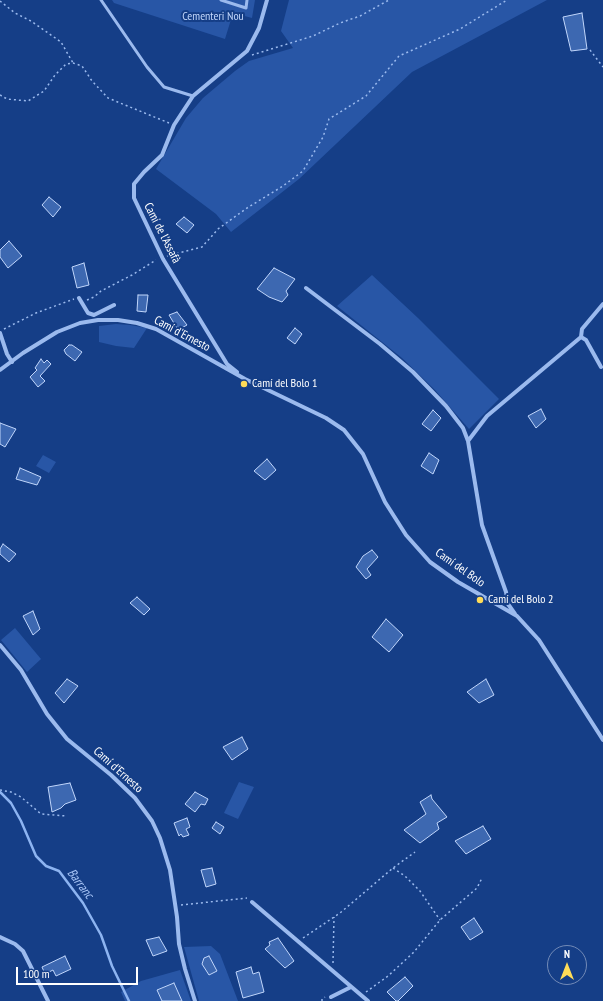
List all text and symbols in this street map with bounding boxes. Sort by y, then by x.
park label: Cementeri Nou [182,10,244,24]
street label: Camí de l'Assafà [141,200,183,266]
street label: Camí d'Ernesto [151,313,213,355]
place label: Camí del Bolo 1 [252,377,317,391]
marker: Camí del Bolo 1 [239,379,249,389]
street label: Camí del Bolo [432,546,488,590]
place label: Camí del Bolo 2 [488,593,553,607]
marker: Camí del Bolo 2 [475,595,485,605]
street label: Camí d'Ernesto [90,744,146,796]
water label: Barranc [64,866,96,902]
north arrow [547,945,587,985]
text: N [564,947,570,961]
scale bar [18,959,140,985]
text: 100 m [23,966,50,981]

